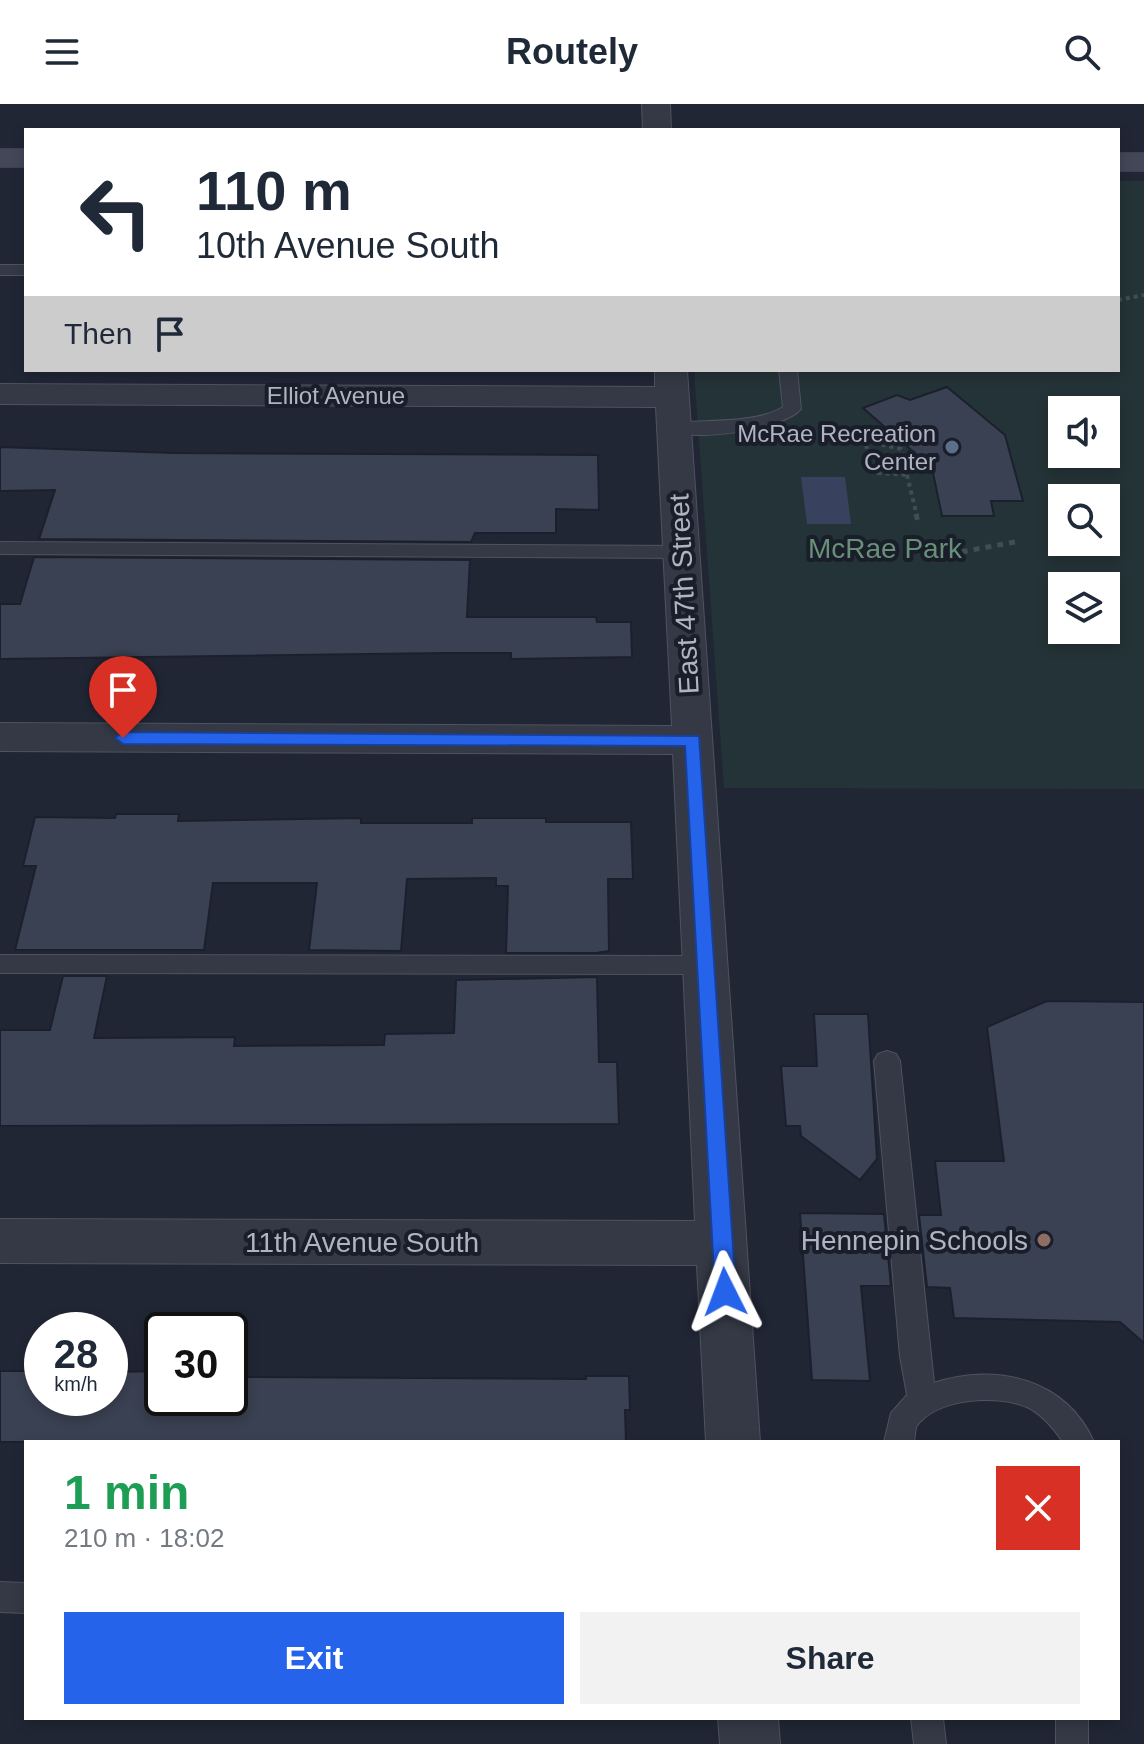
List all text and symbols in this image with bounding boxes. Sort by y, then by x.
icon: menu [40,30,84,74]
icon: search [1060,30,1104,74]
text: Routely [506,31,638,72]
text: 110 m [196,159,352,222]
icon: left [64,160,168,264]
text: 10th Avenue South [196,225,500,266]
icon: arrive [148,312,192,356]
text: Then [64,317,132,350]
street label: Elliot Avenue [267,382,405,409]
map controls [1048,396,1120,644]
button: sound [1048,396,1120,468]
place label: McRae Recreation Center [737,420,936,475]
marker: McRae Recreation Center [943,438,961,456]
button: search [1048,484,1120,556]
street label: East 47th Street [663,493,705,695]
park label: McRae Park [808,533,963,564]
button: layers [1048,572,1120,644]
pin [89,656,157,738]
icon: arrive [101,668,145,712]
place label: Hennepin Schools [801,1225,1028,1256]
street label: 11th Avenue South [245,1227,479,1258]
marker: Hennepin Schools [1035,1231,1053,1249]
position arrow [683,1250,767,1334]
speed limit sign: 30 [144,1312,248,1416]
text: 28 [54,1332,98,1376]
text: km/h [54,1373,98,1395]
text: 1 min [64,1466,189,1519]
button: close [996,1466,1080,1550]
text: 210 m · 18:02 [64,1523,224,1553]
button: Exit [64,1612,564,1704]
button: Share [580,1612,1080,1704]

